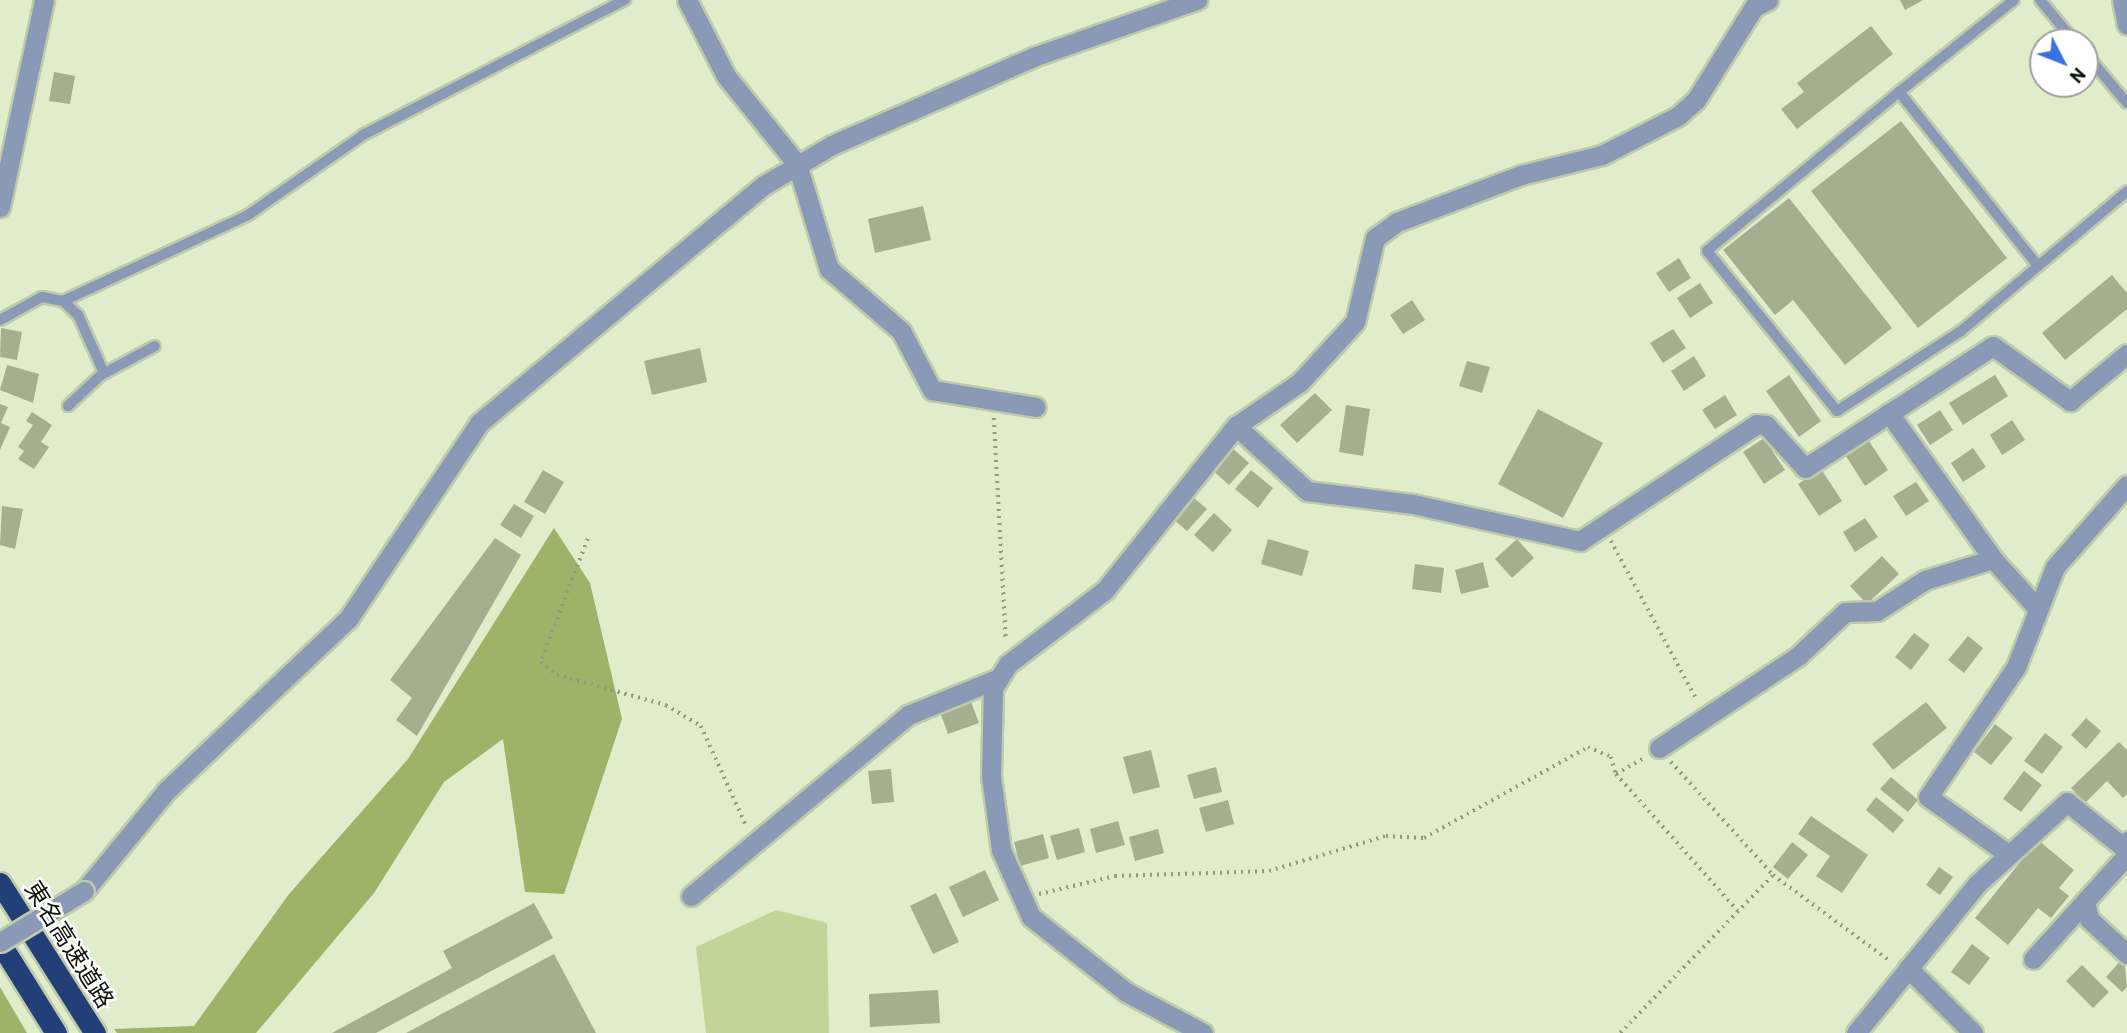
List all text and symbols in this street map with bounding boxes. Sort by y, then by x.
north arrow [2029,28,2099,98]
text: N [2066,64,2091,88]
street label: 東名高速道路 [20,875,120,1013]

